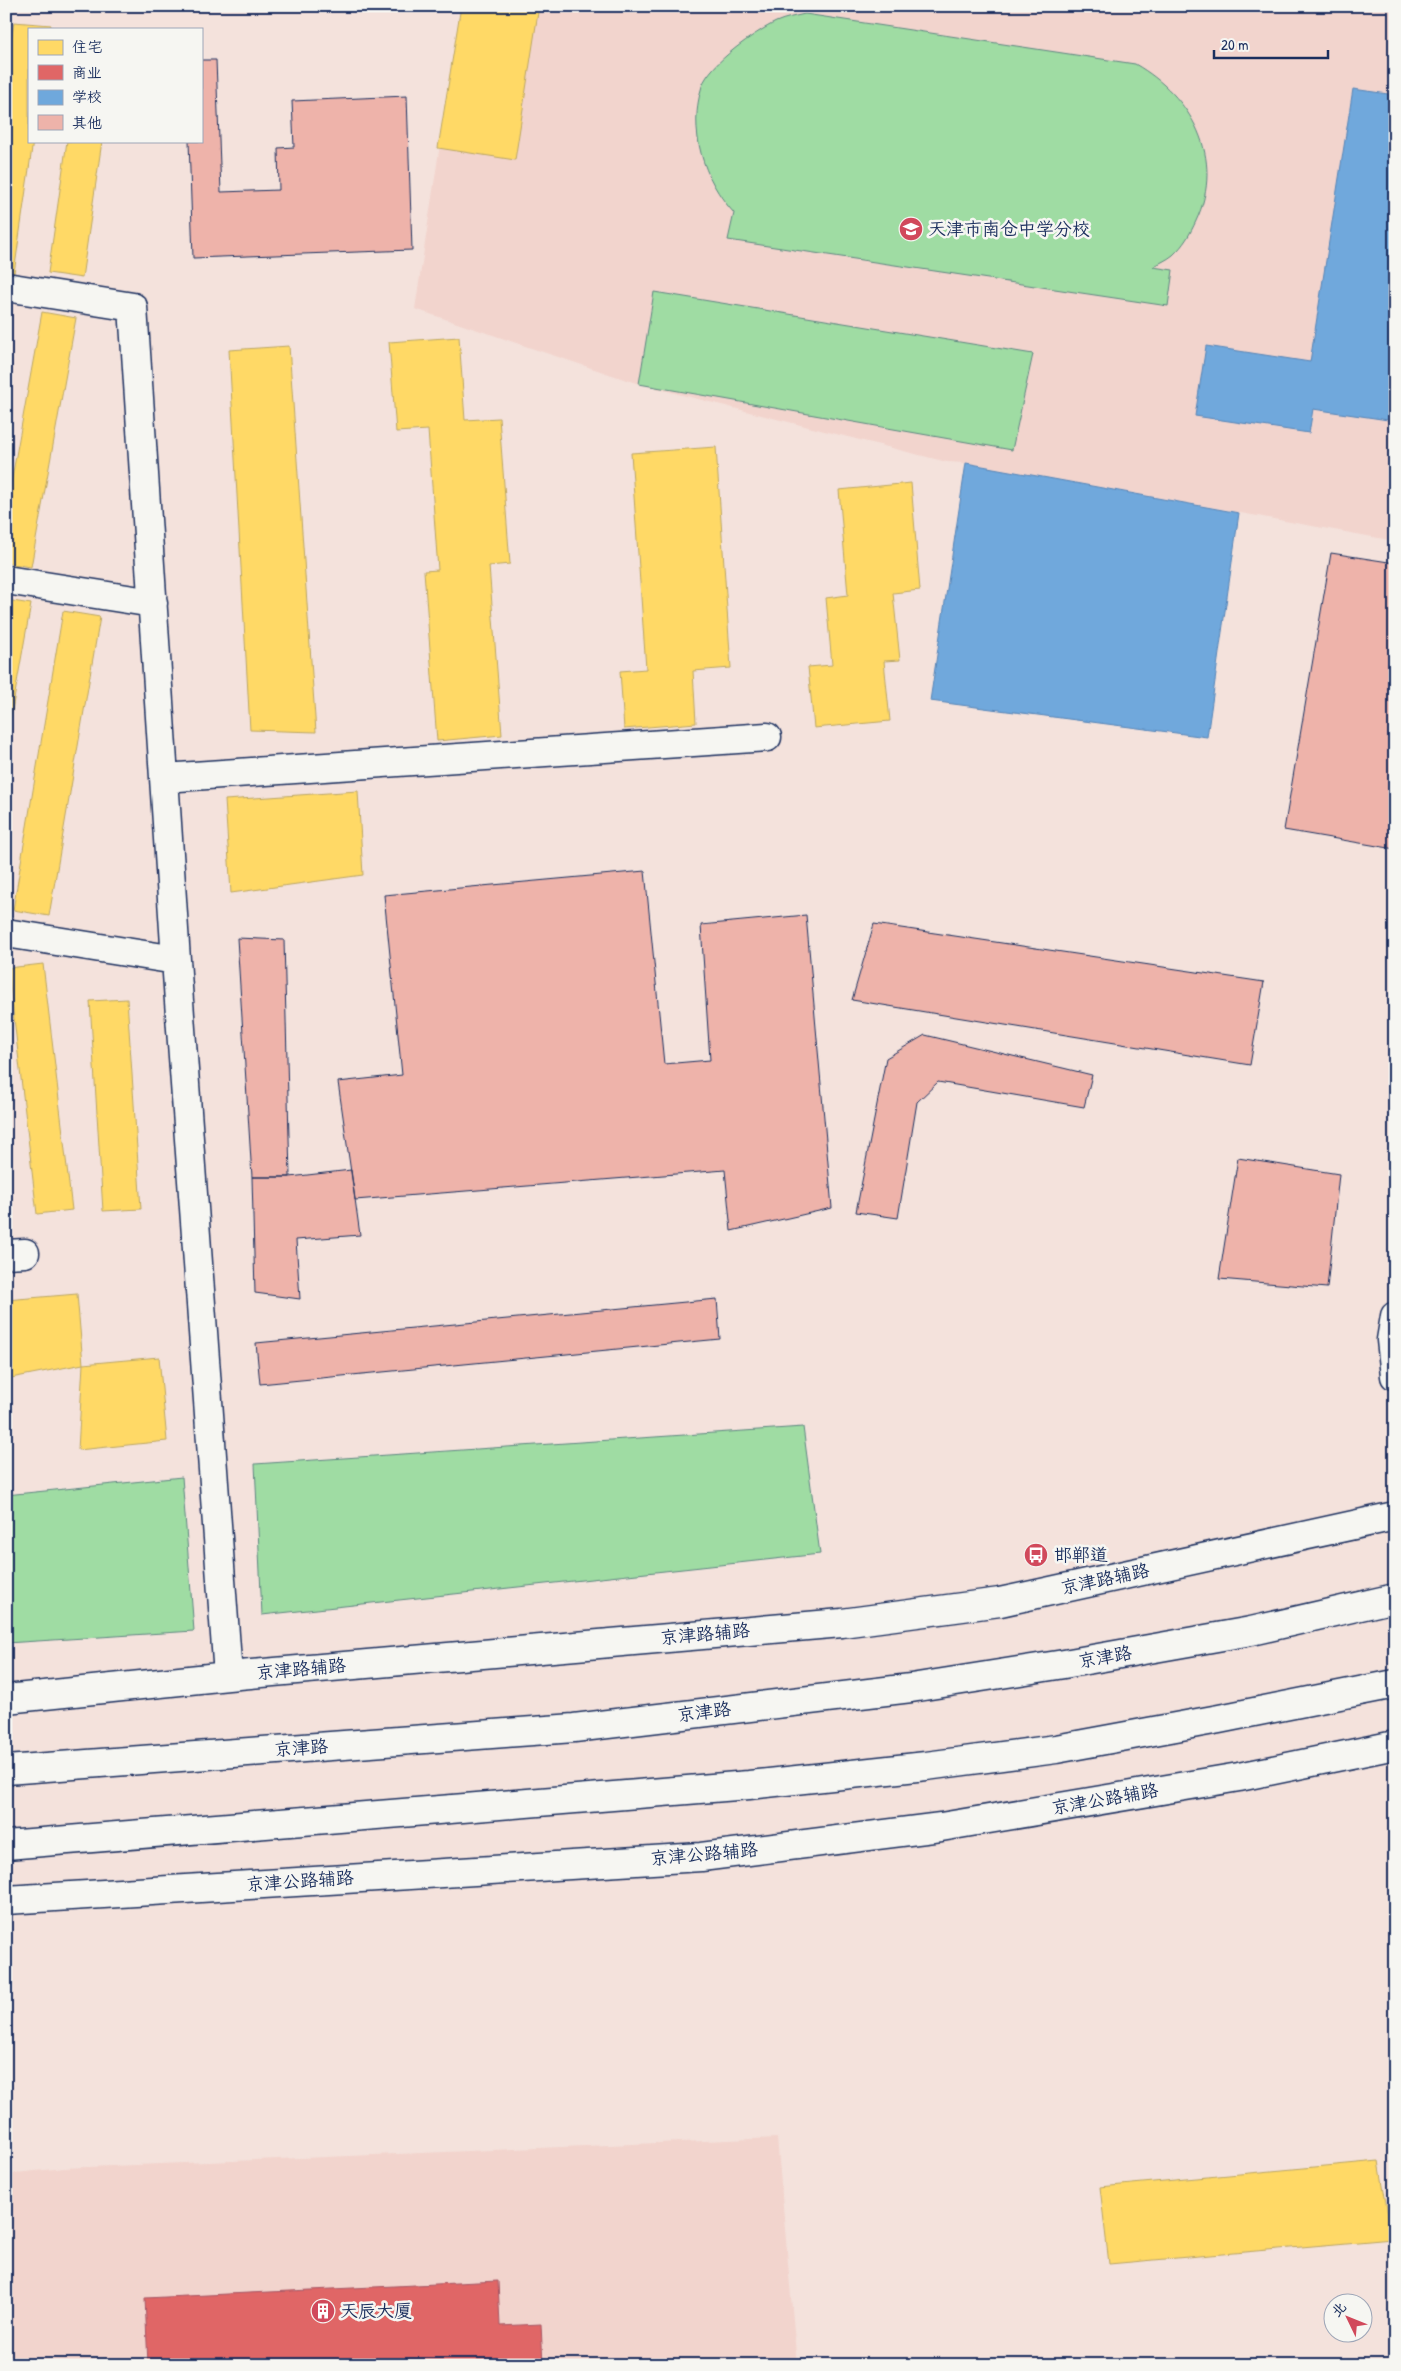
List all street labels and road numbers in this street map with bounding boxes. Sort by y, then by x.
street label: 京津路辅路 [1058,1557,1152,1600]
street label: 京津路辅路 [659,1617,751,1650]
street label: 京津路 [1076,1640,1134,1674]
street label: 京津路辅路 [255,1652,347,1685]
street label: 京津路 [676,1696,732,1727]
street label: 京津路 [273,1733,329,1762]
street label: 京津公路辅路 [1050,1777,1160,1820]
street label: 京津公路辅路 [649,1836,759,1871]
street label: 京津公路辅路 [245,1864,355,1897]

